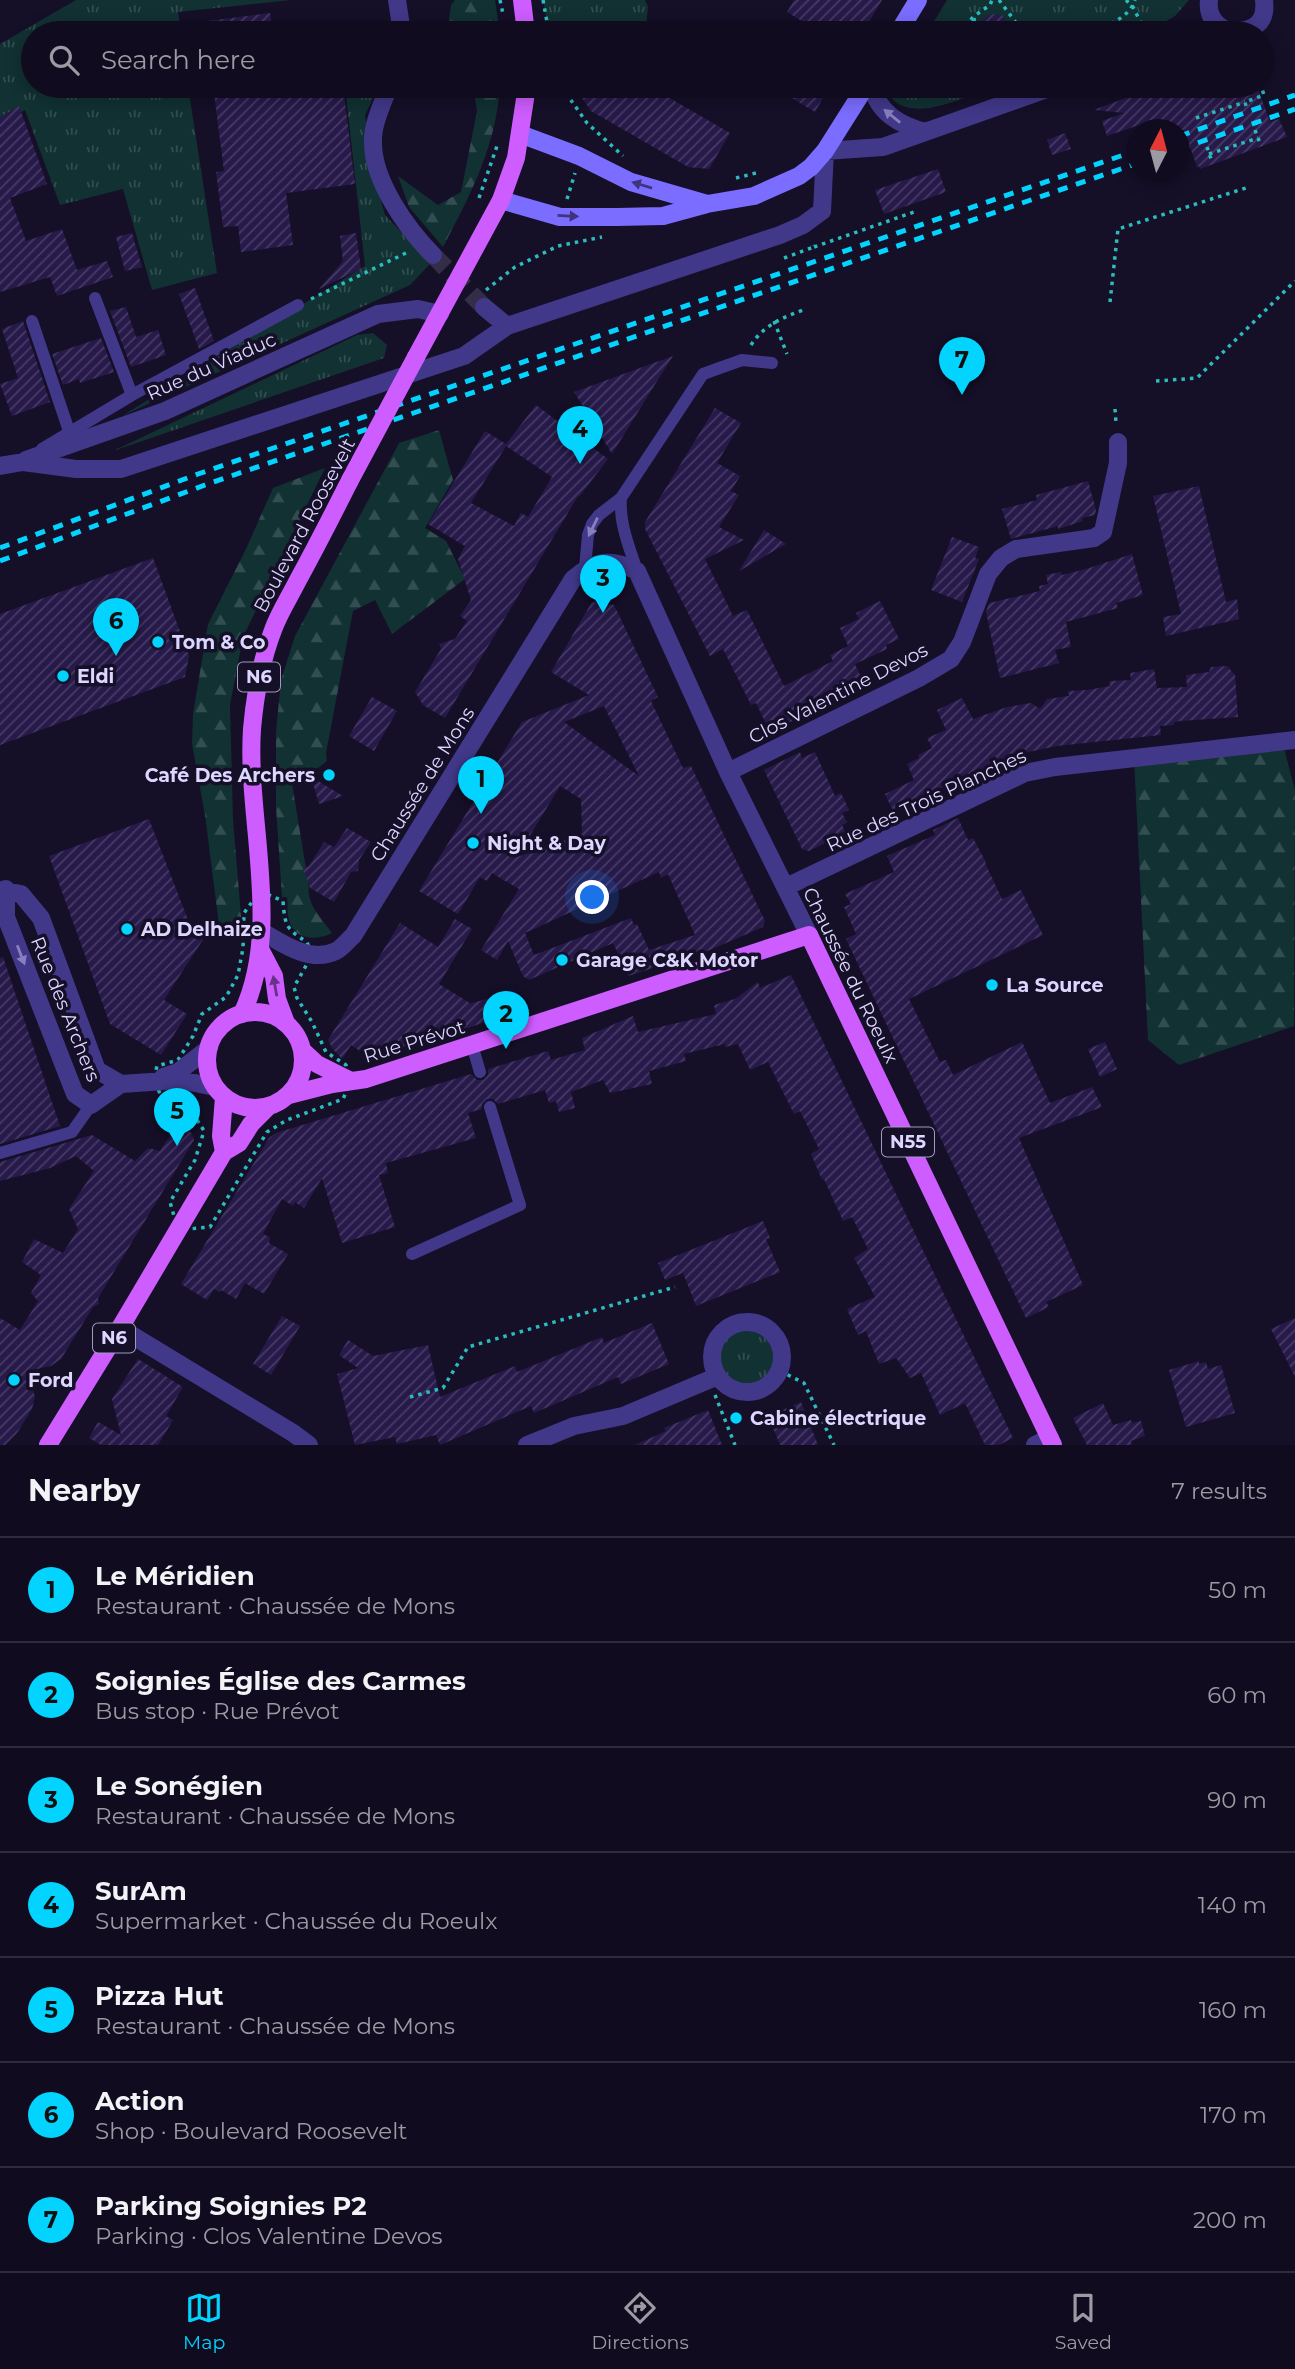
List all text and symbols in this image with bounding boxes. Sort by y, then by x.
search box [21,21,1274,98]
icon: search [45,41,83,79]
text: Search here [101,44,256,76]
one-way arrow [883,109,900,124]
north arrow [1127,119,1190,182]
one-way arrow [631,180,652,190]
one-way arrow [557,211,579,222]
street label: Rue du Viaduc [143,328,279,405]
pin: 7 [939,337,985,395]
pin: 4 [557,406,603,464]
street label: Boulevard Roosevelt [249,434,360,616]
one-way arrow [587,518,599,538]
pin: 3 [580,555,626,613]
pin: 6 [93,598,139,656]
place label: Tom & Co [172,631,266,654]
marker: Tom & Co [150,634,166,650]
street label: Clos Valentine Devos [745,638,932,749]
road number: N6 [238,662,280,692]
place label: Eldi [77,665,114,688]
marker: Eldi [55,668,71,684]
street label: Chaussée de Mons [365,703,479,866]
street label: Rue des Trois Planches [823,744,1030,857]
pin: 1 [458,756,504,814]
place label: Café Des Archers [145,764,315,787]
marker: Café Des Archers [321,767,337,783]
place label: Night & Day [487,832,607,855]
marker: Night & Day [465,835,481,851]
your location [575,880,609,914]
street label: Chaussée du Roeulx [798,884,903,1067]
place label: AD Delhaize [140,918,263,941]
marker: AD Delhaize [119,921,135,937]
street label: Rue des Archers [26,933,105,1085]
one-way arrow [16,944,27,965]
place label: Garage C&K Motor [576,949,758,972]
marker: Garage C&K Motor [554,952,570,968]
place label: La Source [1006,974,1103,997]
one-way arrow [269,975,280,997]
marker: La Source [984,977,1000,993]
pin: 2 [483,991,529,1049]
street label: Rue Prévot [361,1015,468,1068]
pin: 5 [154,1088,200,1146]
road number: N55 [882,1128,934,1156]
road number: N6 [93,1324,135,1352]
place label: Ford [28,1369,74,1392]
marker: Ford [6,1372,22,1388]
place label: Cabine électrique [750,1407,926,1430]
marker: Cabine électrique [728,1410,744,1426]
text: Nearby [28,1472,140,1509]
text: 7 results [1171,1477,1267,1505]
text: Le Méridien [95,1560,255,1592]
text: 1 [46,1576,56,1604]
text: 50 m [1208,1576,1267,1604]
text: Restaurant · Chaussée de Mons [95,1592,455,1620]
text: Soignies Église des Carmes [95,1665,466,1697]
text: 2 [44,1681,58,1709]
text: 60 m [1207,1681,1267,1709]
text: Bus stop · Rue Prévot [95,1697,340,1725]
text: Le Sonégien [95,1770,263,1802]
text: 3 [44,1786,58,1814]
text: 90 m [1207,1786,1267,1814]
text: Restaurant · Chaussée de Mons [95,1802,455,1830]
text: SurAm [95,1875,187,1907]
text: 4 [43,1891,59,1919]
text: 140 m [1198,1891,1267,1919]
text: Supermarket · Chaussée du Roeulx [95,1907,498,1935]
text: Pizza Hut [95,1980,224,2012]
text: 5 [44,1996,58,2024]
text: 160 m [1199,1996,1267,2024]
text: Restaurant · Chaussée de Mons [95,2012,455,2040]
text: Action [95,2085,185,2117]
text: 6 [44,2101,58,2129]
text: 170 m [1200,2101,1267,2129]
text: Shop · Boulevard Roosevelt [95,2117,407,2145]
text: Parking Soignies P2 [95,2190,367,2222]
text: 7 [44,2206,58,2234]
text: 200 m [1193,2206,1267,2234]
text: Parking · Clos Valentine Devos [95,2222,442,2250]
tab: Map [183,2289,225,2354]
tab: Directions [591,2289,689,2354]
tab: Saved [1055,2289,1112,2354]

